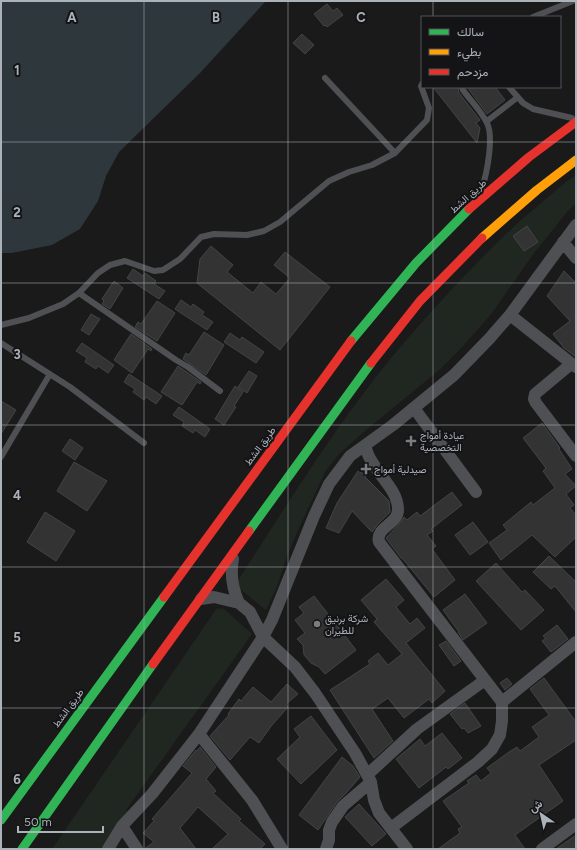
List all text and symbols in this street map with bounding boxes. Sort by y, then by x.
text: A [67,10,77,25]
text: B [212,10,220,25]
text: C [356,10,366,25]
legend [421,16,561,88]
text: سالك [457,25,484,39]
text: بطيء [457,45,481,62]
text: 1 [14,63,20,78]
text: مزدحم [457,65,488,80]
street label: طريق الشط [447,176,489,216]
text: 2 [13,205,21,220]
text: 3 [13,347,21,362]
street label: طريق الشط [242,424,279,468]
place label: عيادة أمواج التخصصية [420,429,464,454]
marker: عيادة أمواج التخصصية [405,435,417,447]
place label: صيدلية أمواج [374,463,427,476]
marker: صيدلية أمواج [361,464,371,474]
text: 4 [13,488,21,503]
place label: شركة برنيق للطيران [325,612,368,637]
marker: شركة برنيق للطيران [312,619,322,629]
text: 5 [13,630,21,645]
street label: طريق الشط [50,686,87,730]
text: 6 [13,772,21,787]
north arrow [521,794,561,834]
text: ش [527,797,545,815]
scale bar [18,808,103,834]
text: 50 m [24,815,52,829]

